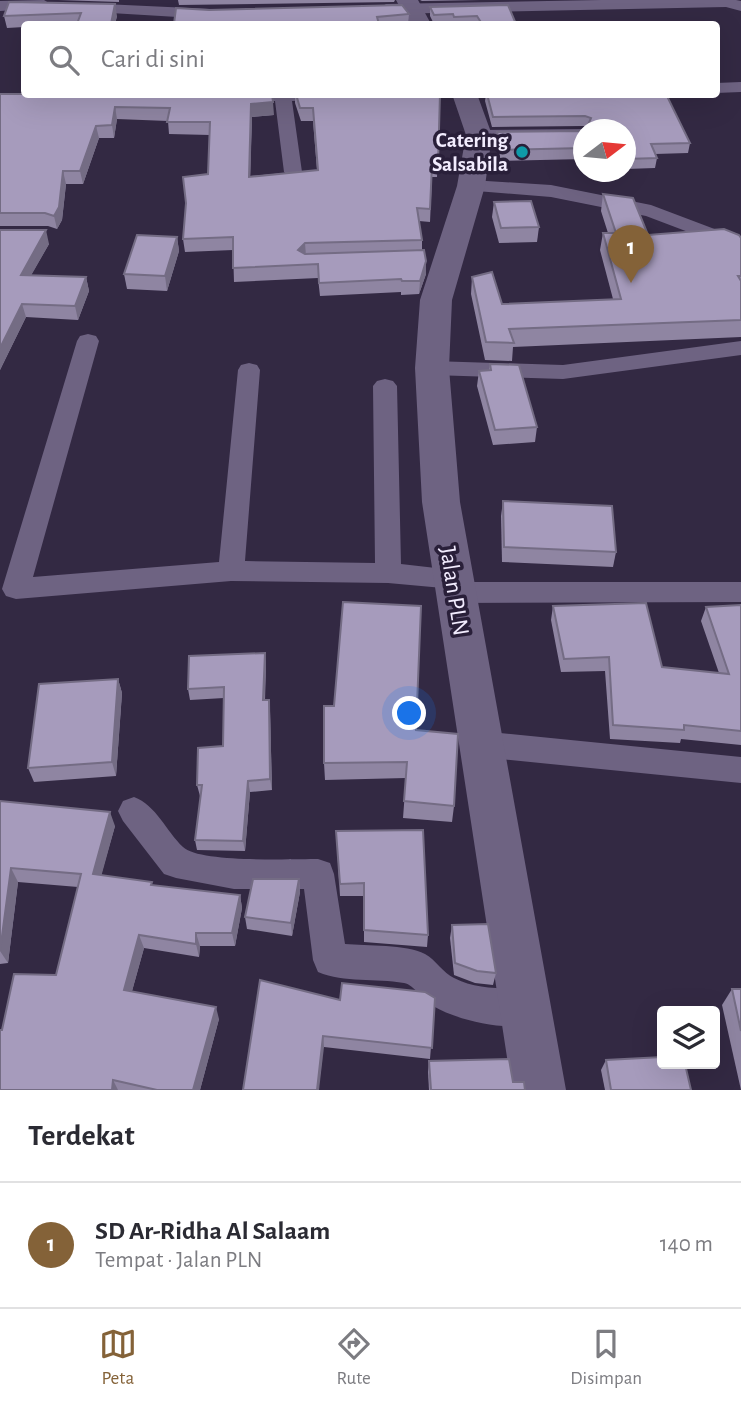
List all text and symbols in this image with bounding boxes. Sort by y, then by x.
search box [21,21,720,98]
icon: search [45,41,83,79]
text: Cari di sini [101,46,205,72]
north arrow [573,119,636,182]
place label: Catering Salsabila [432,130,508,175]
marker: Catering Salsabila [514,144,530,160]
pin: 1 [608,225,654,283]
street label: Jalan PLN [435,545,473,637]
your location [392,696,426,730]
map controls [657,1006,720,1069]
button: layers [657,1006,720,1069]
text: Terdekat [28,1121,135,1151]
text: SD Ar-Ridha Al Salaam [95,1218,330,1244]
text: 1 [47,1233,55,1256]
text: 140 m [660,1233,713,1256]
text: Tempat · Jalan PLN [95,1249,263,1272]
tab: Peta [99,1325,137,1390]
tab: Rute [335,1325,373,1390]
tab: Disimpan [570,1325,642,1390]

